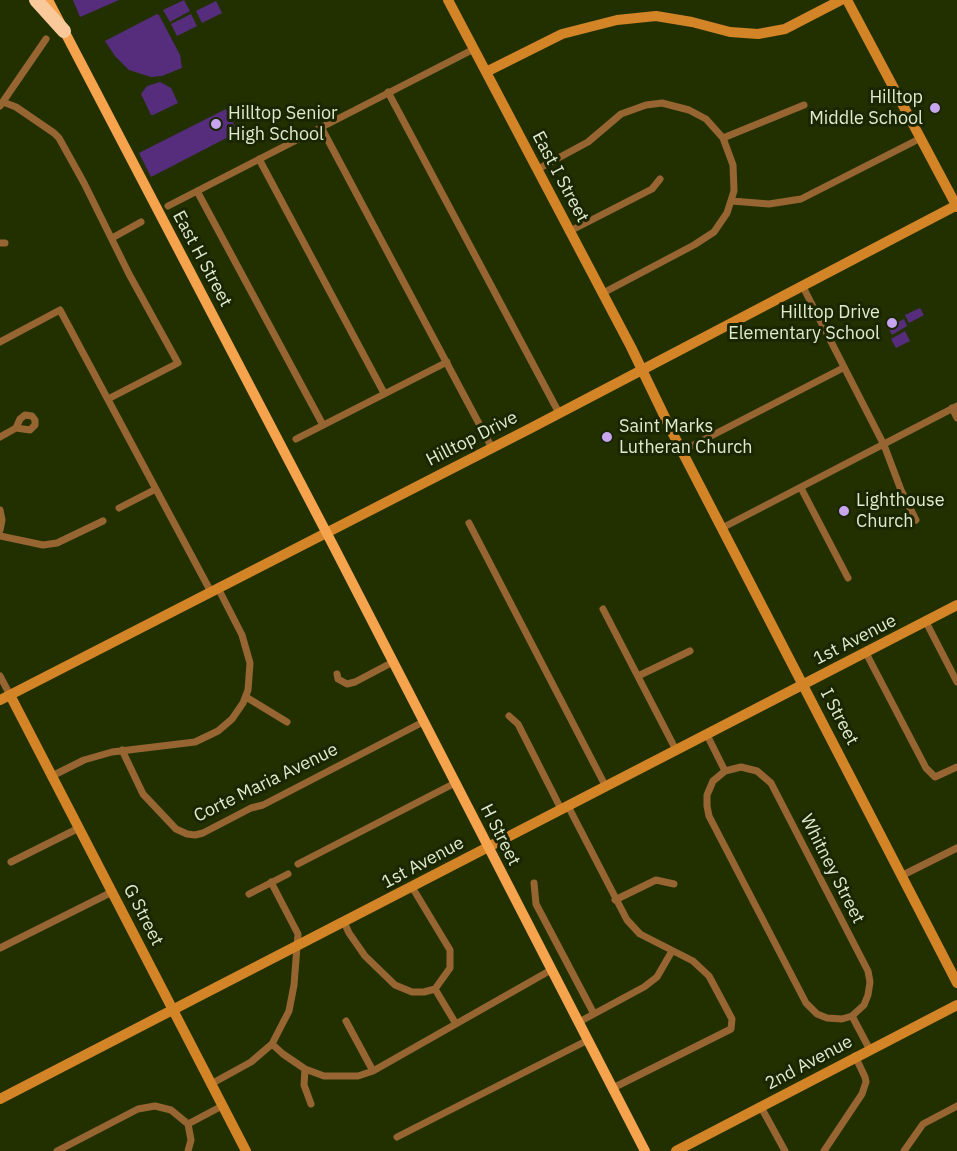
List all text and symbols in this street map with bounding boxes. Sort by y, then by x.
place label: Hilltop Middle School [809,87,923,130]
marker: Hilltop Middle School [928,101,942,115]
place label: Hilltop Senior High School [228,103,338,146]
marker: Hilltop Senior High School [209,117,223,131]
street label: East I Street [527,128,593,226]
street label: East H Street [168,207,236,311]
place label: Hilltop Drive Elementary School [728,302,880,344]
marker: Hilltop Drive Elementary School [885,316,899,330]
street label: Hilltop Drive [423,407,521,471]
place label: Saint Marks Lutheran Church [619,416,753,458]
marker: Saint Marks Lutheran Church [600,430,614,444]
place label: Lighthouse Church [856,490,945,532]
marker: Lighthouse Church [837,504,851,518]
street label: 1st Avenue [810,610,900,670]
street label: I Street [815,685,863,749]
street label: Corte Maria Avenue [190,739,342,827]
street label: H Street [475,801,525,869]
street label: Whitney Street [795,811,869,927]
street label: 1st Avenue [378,832,468,894]
street label: G Street [118,881,168,949]
street label: 2nd Avenue [762,1031,856,1095]

